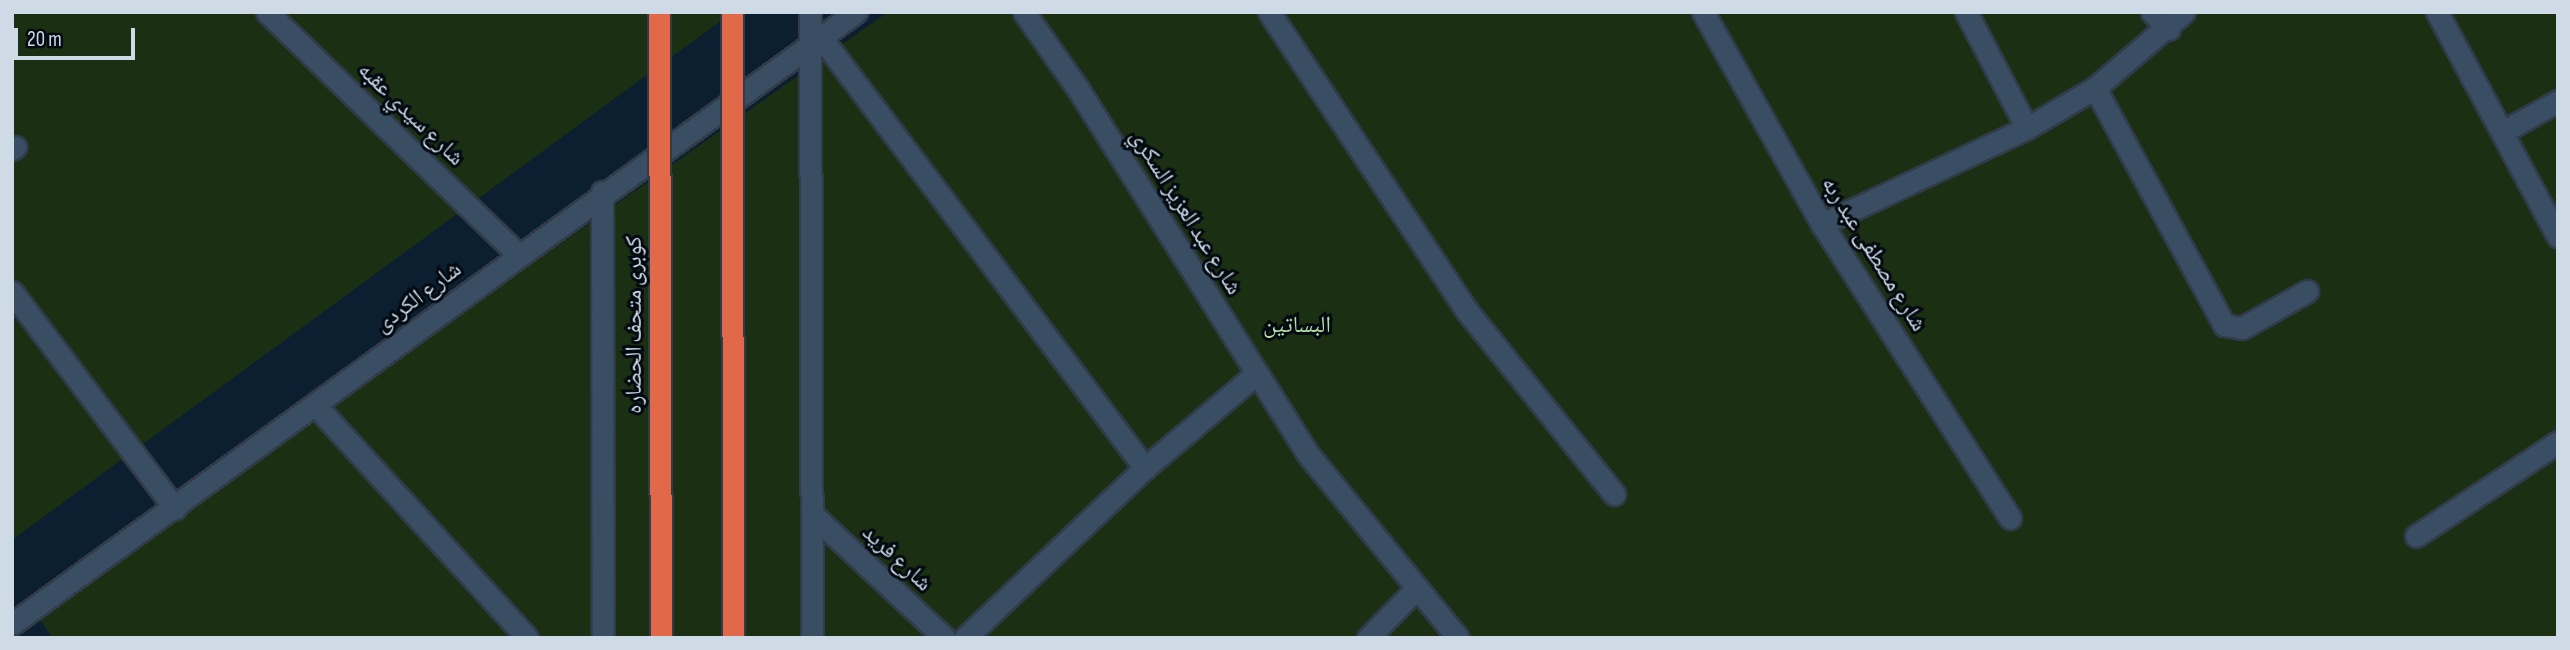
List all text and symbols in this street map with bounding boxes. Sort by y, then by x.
scale bar [18,14,138,58]
text: 20 m [27,27,62,52]
street label: شارع سيدي عقبه [352,56,470,172]
street label: شارع عبد العزيز السكري [1124,124,1248,300]
street label: شارع مصطفى عبد ربه [1815,172,1933,336]
street label: كوبرى متحف الحضاره [620,236,648,414]
street label: شارع الكردى [369,255,467,339]
park label: البساتين [1263,311,1331,339]
street label: شارع فريد [856,519,938,597]

